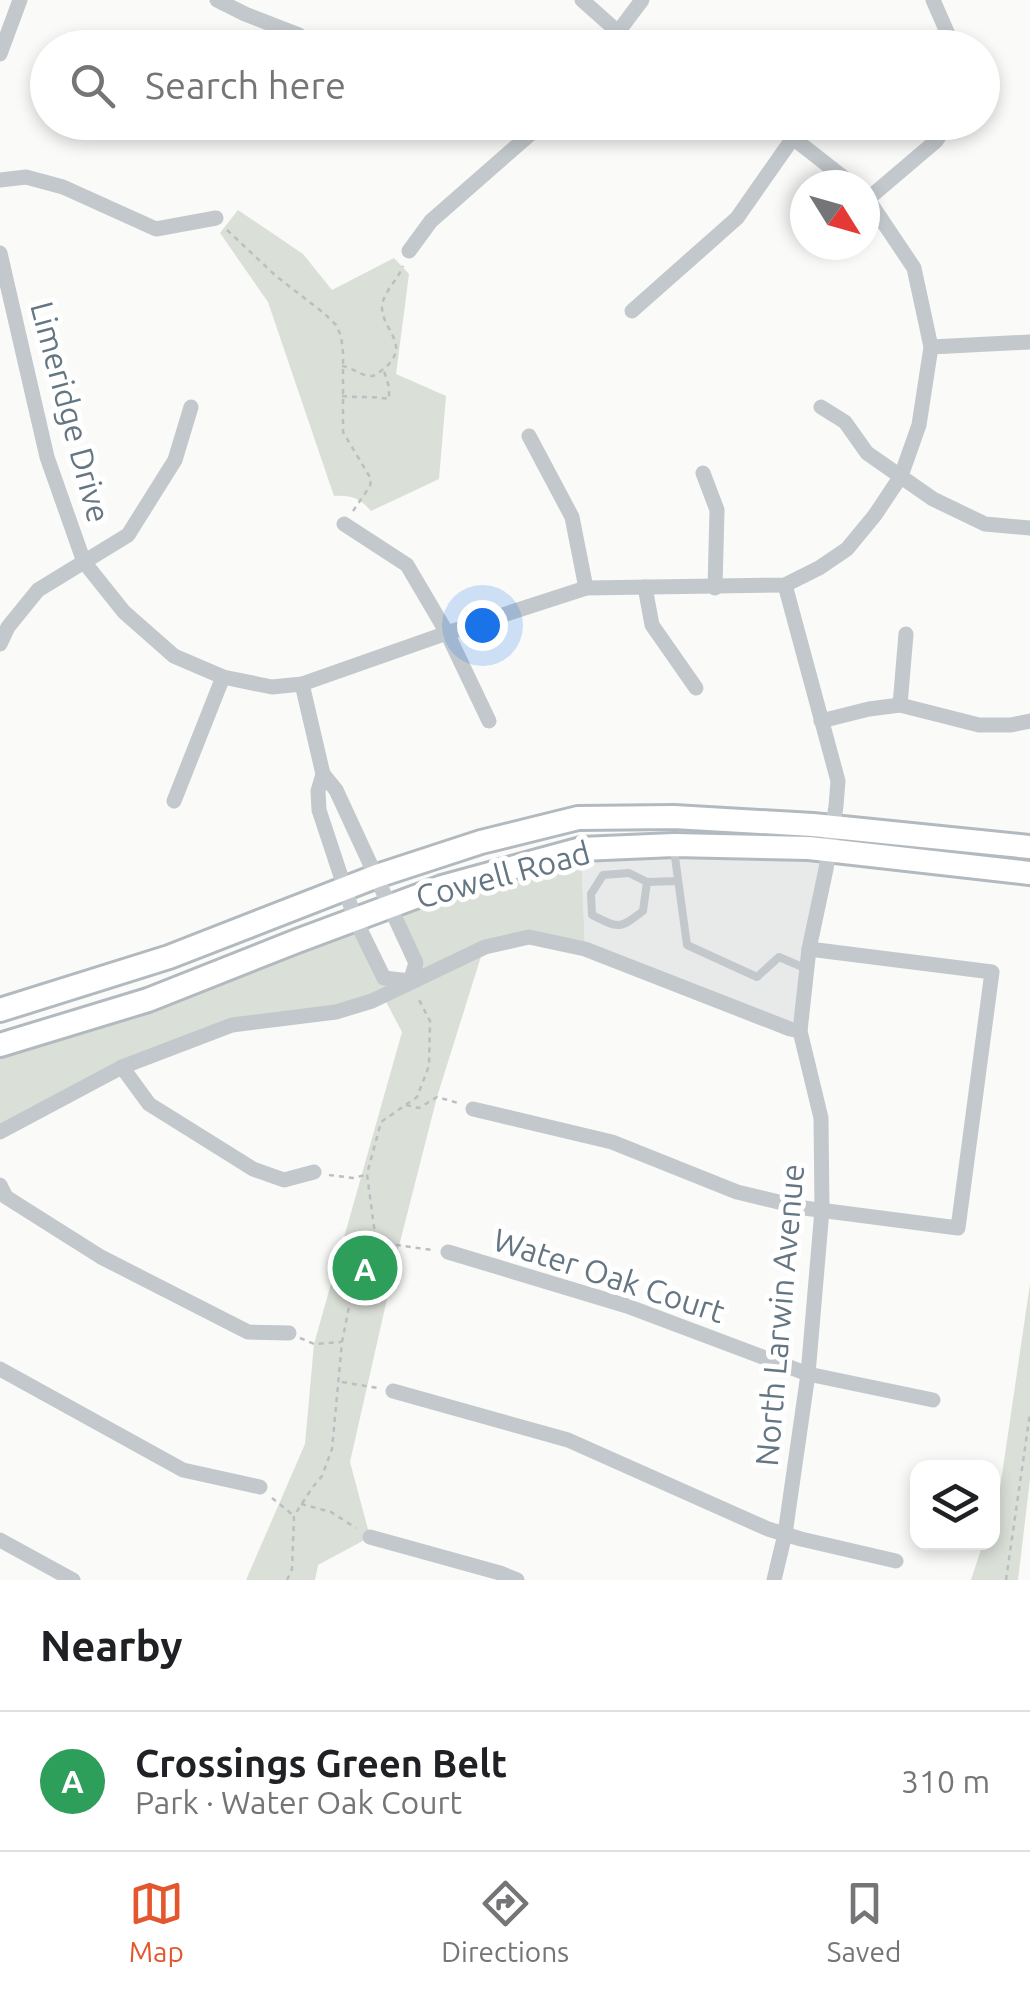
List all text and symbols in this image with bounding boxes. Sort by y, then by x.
search box [30,30,1000,140]
icon: search [65,58,120,113]
text: Search here [145,64,346,106]
north arrow [790,170,880,260]
street label: Limeridge Drive [24,297,118,526]
your location [457,600,508,651]
street label: Cowell Road [412,834,594,915]
street label: North Larwin Avenue [748,1162,810,1468]
street label: Water Oak Court [489,1221,730,1330]
pin: A [332,1230,398,1306]
map controls [910,1460,1000,1550]
button: layers [910,1460,1000,1550]
text: Nearby [40,1622,183,1669]
text: Crossings Green Belt [135,1742,507,1784]
text: A [61,1763,84,1799]
text: 310 m [901,1763,990,1799]
text: Park · Water Oak Court [135,1784,462,1820]
tab: Map [129,1876,184,1967]
tab: Directions [441,1876,569,1967]
tab: Saved [827,1876,901,1967]

